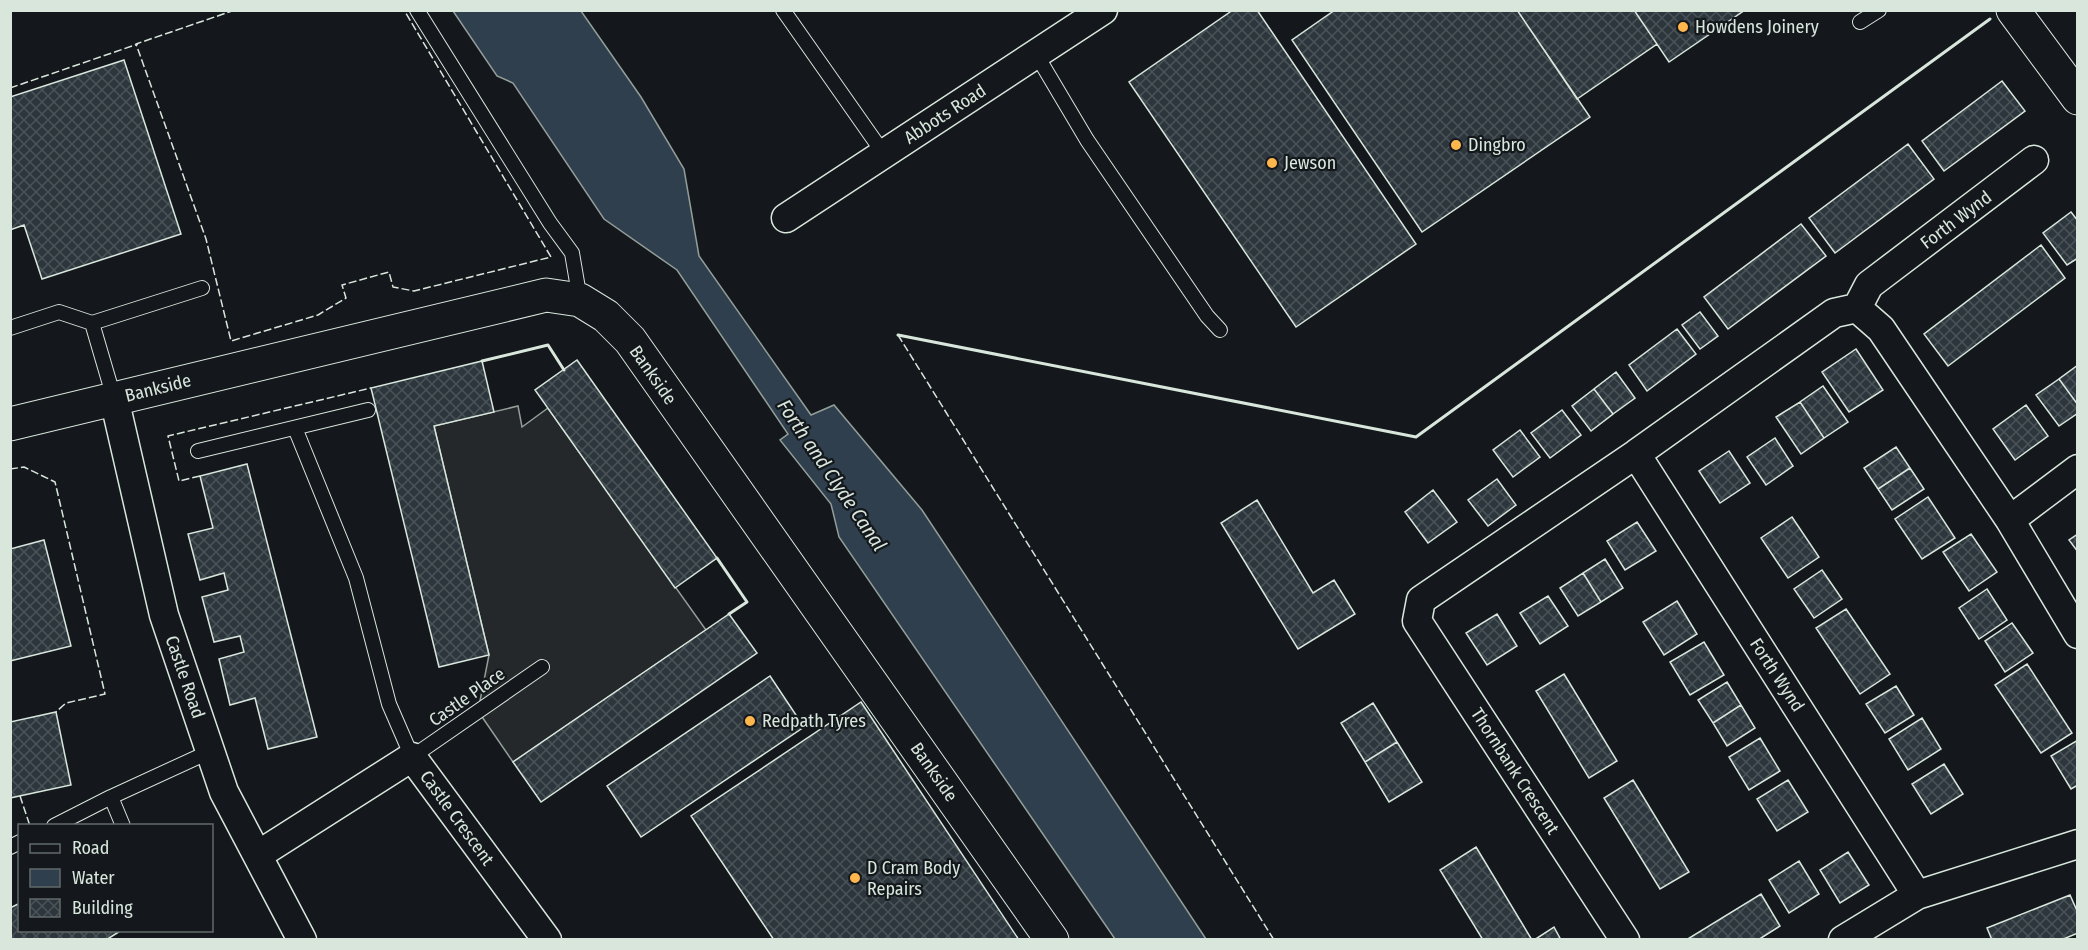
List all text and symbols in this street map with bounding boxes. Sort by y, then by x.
place label: Howdens Joinery [1695,16,1819,38]
marker: Howdens Joinery [1676,20,1690,34]
street label: Abbots Road [900,79,990,149]
place label: Dingbro [1468,134,1526,156]
marker: Dingbro [1449,138,1463,152]
place label: Jewson [1284,152,1336,174]
marker: Jewson [1265,156,1279,170]
street label: Forth Wynd [1916,186,1996,254]
street label: Bankside [625,341,681,409]
street label: Bankside [123,369,193,407]
water label: Forth and Clyde Canal [772,395,892,555]
street label: Castle Road [161,633,209,721]
street label: Forth Wynd [1745,634,1809,716]
street label: Castle Place [425,663,509,731]
street label: Thornbank Crescent [1466,704,1564,838]
place label: Redpath Tyres [762,710,866,732]
marker: Redpath Tyres [743,714,757,728]
street label: Bankside [906,738,962,806]
street label: Castle Crescent [415,766,499,870]
legend [18,824,213,932]
text: Road [72,837,109,859]
place label: D Cram Body Repairs [867,857,960,900]
text: Water [72,867,115,889]
marker: D Cram Body Repairs [848,871,862,885]
text: Building [72,897,133,919]

